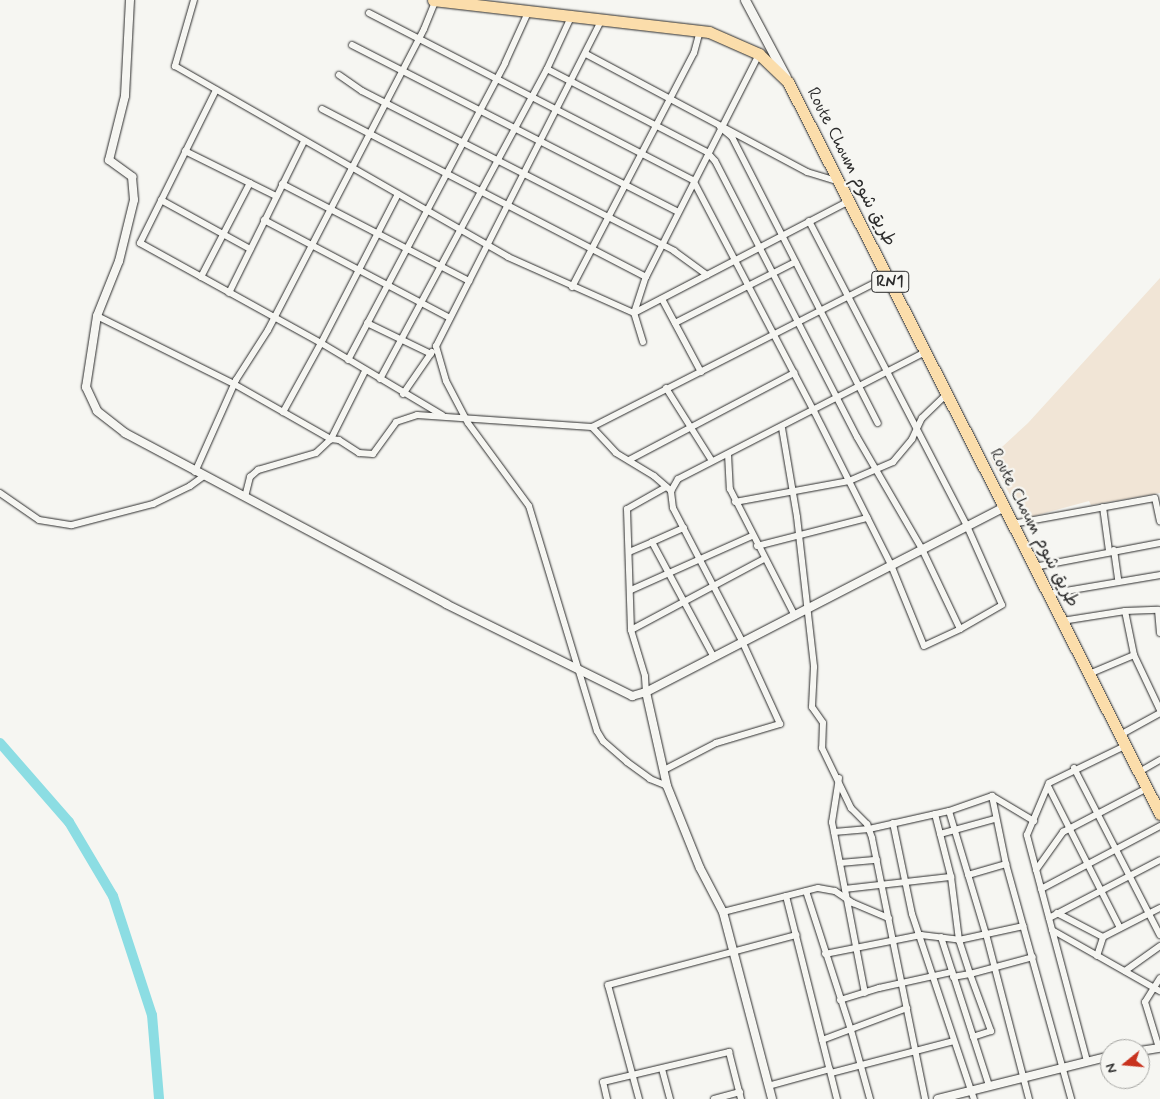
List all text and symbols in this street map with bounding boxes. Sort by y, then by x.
street label: Route Choum طريق شوم [801,83,901,251]
road number: RN1 [870,268,910,296]
street label: Route Choum طريق شوم [984,444,1084,612]
north arrow [1100,1039,1150,1089]
text: N [1102,1061,1122,1075]

